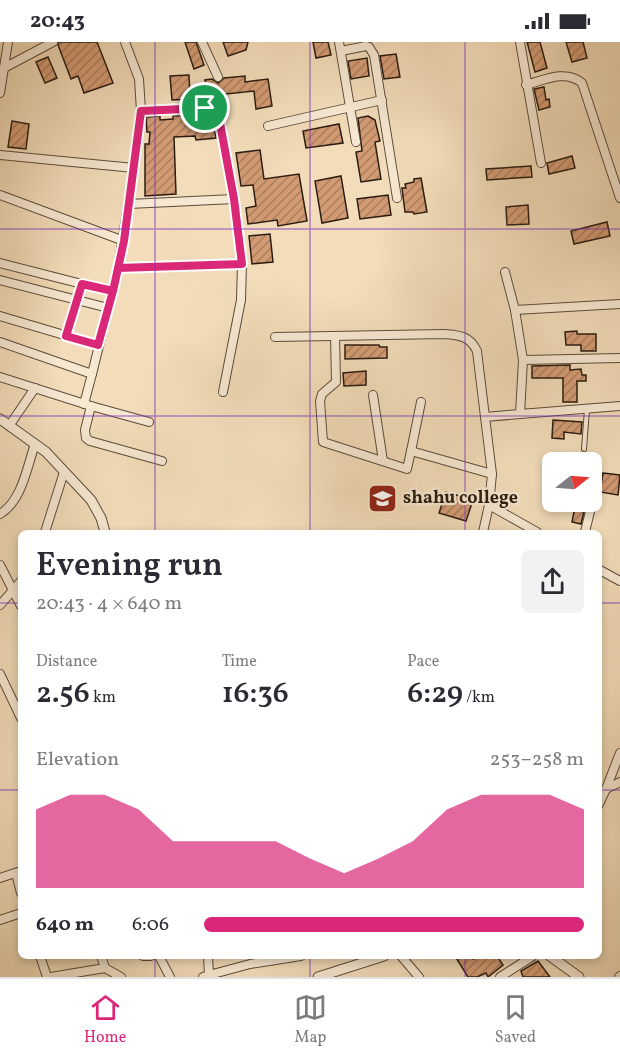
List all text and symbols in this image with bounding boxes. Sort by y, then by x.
text: 20:43 [30,6,85,37]
pin [179,82,230,133]
icon: arrive [188,91,221,124]
north arrow [542,452,602,512]
map controls [542,452,602,512]
school or university icon: shahu college [366,482,398,514]
place label: shahu college [403,486,518,511]
text: Evening run [36,544,223,590]
button: share [521,550,584,613]
text: 20:43 · 4 × 640 m [36,590,182,618]
text: Distance [36,651,97,673]
text: Time [222,651,257,673]
text: Pace [407,651,439,673]
text: 2.56 [36,673,90,715]
text: 16:36 [222,673,289,715]
text: 6:29 [407,673,463,715]
text: km [90,687,116,709]
text: /km [463,687,495,709]
text: Elevation [36,746,119,774]
text: 253–258 m [490,746,584,774]
text: 640 m [36,911,94,939]
text: 6:06 [132,911,169,939]
tab: Home [84,991,126,1049]
tab: Map [294,991,327,1049]
tab: Saved [495,991,536,1049]

